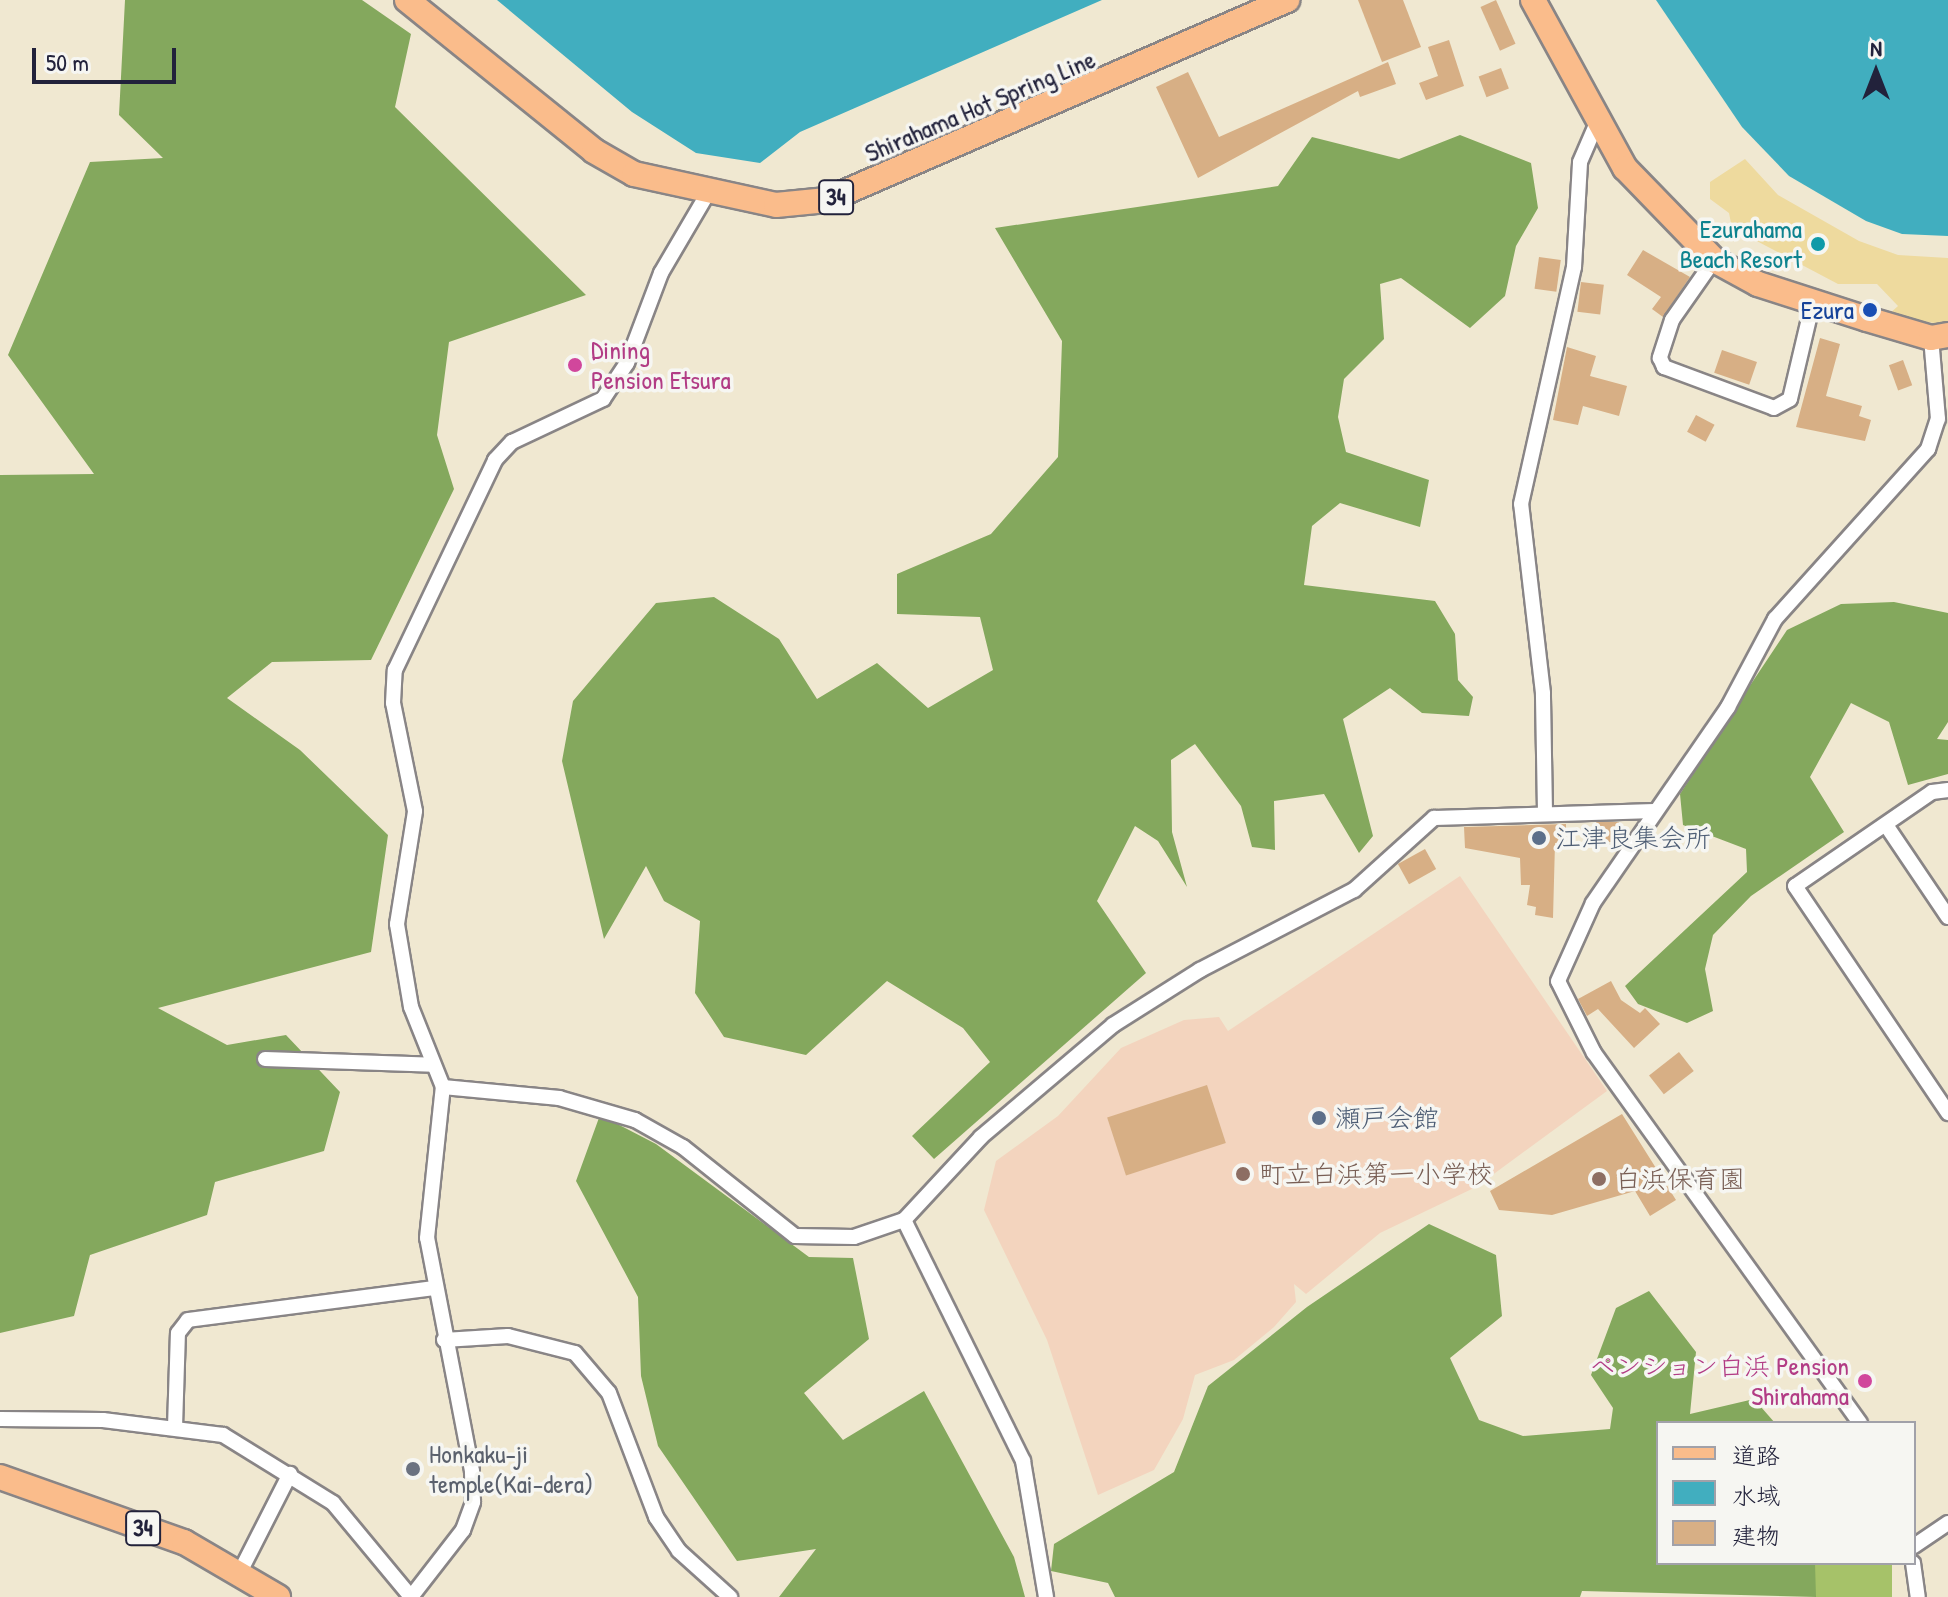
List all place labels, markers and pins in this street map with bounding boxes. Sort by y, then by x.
place label: Ezurahama Beach Resort [1680,213,1802,274]
marker: Ezurahama Beach Resort [1809,235,1827,253]
place label: Ezura [1801,294,1854,326]
marker: Ezura [1861,301,1879,319]
place label: Dining Pension Etsura [591,334,731,396]
marker: Dining Pension Etsura [566,356,584,374]
place label: 江津良集会所 [1555,822,1711,854]
marker: 江津良集会所 [1530,829,1548,847]
place label: 瀬戸会館 [1335,1102,1439,1134]
marker: 瀬戸会館 [1310,1109,1328,1127]
place label: 町立白浜第一小学校 [1259,1158,1493,1190]
place label: 白浜保育園 [1615,1163,1745,1195]
marker: 町立白浜第一小学校 [1234,1165,1252,1183]
marker: 白浜保育園 [1590,1170,1608,1188]
place label: ペンション白浜 Pension Shirahama [1588,1350,1849,1412]
marker: ペンション白浜 Pension Shirahama [1856,1372,1874,1390]
place label: Honkaku-ji temple(Kai-dera) [429,1438,593,1500]
marker: Honkaku-ji temple(Kai-dera) [404,1460,422,1478]

